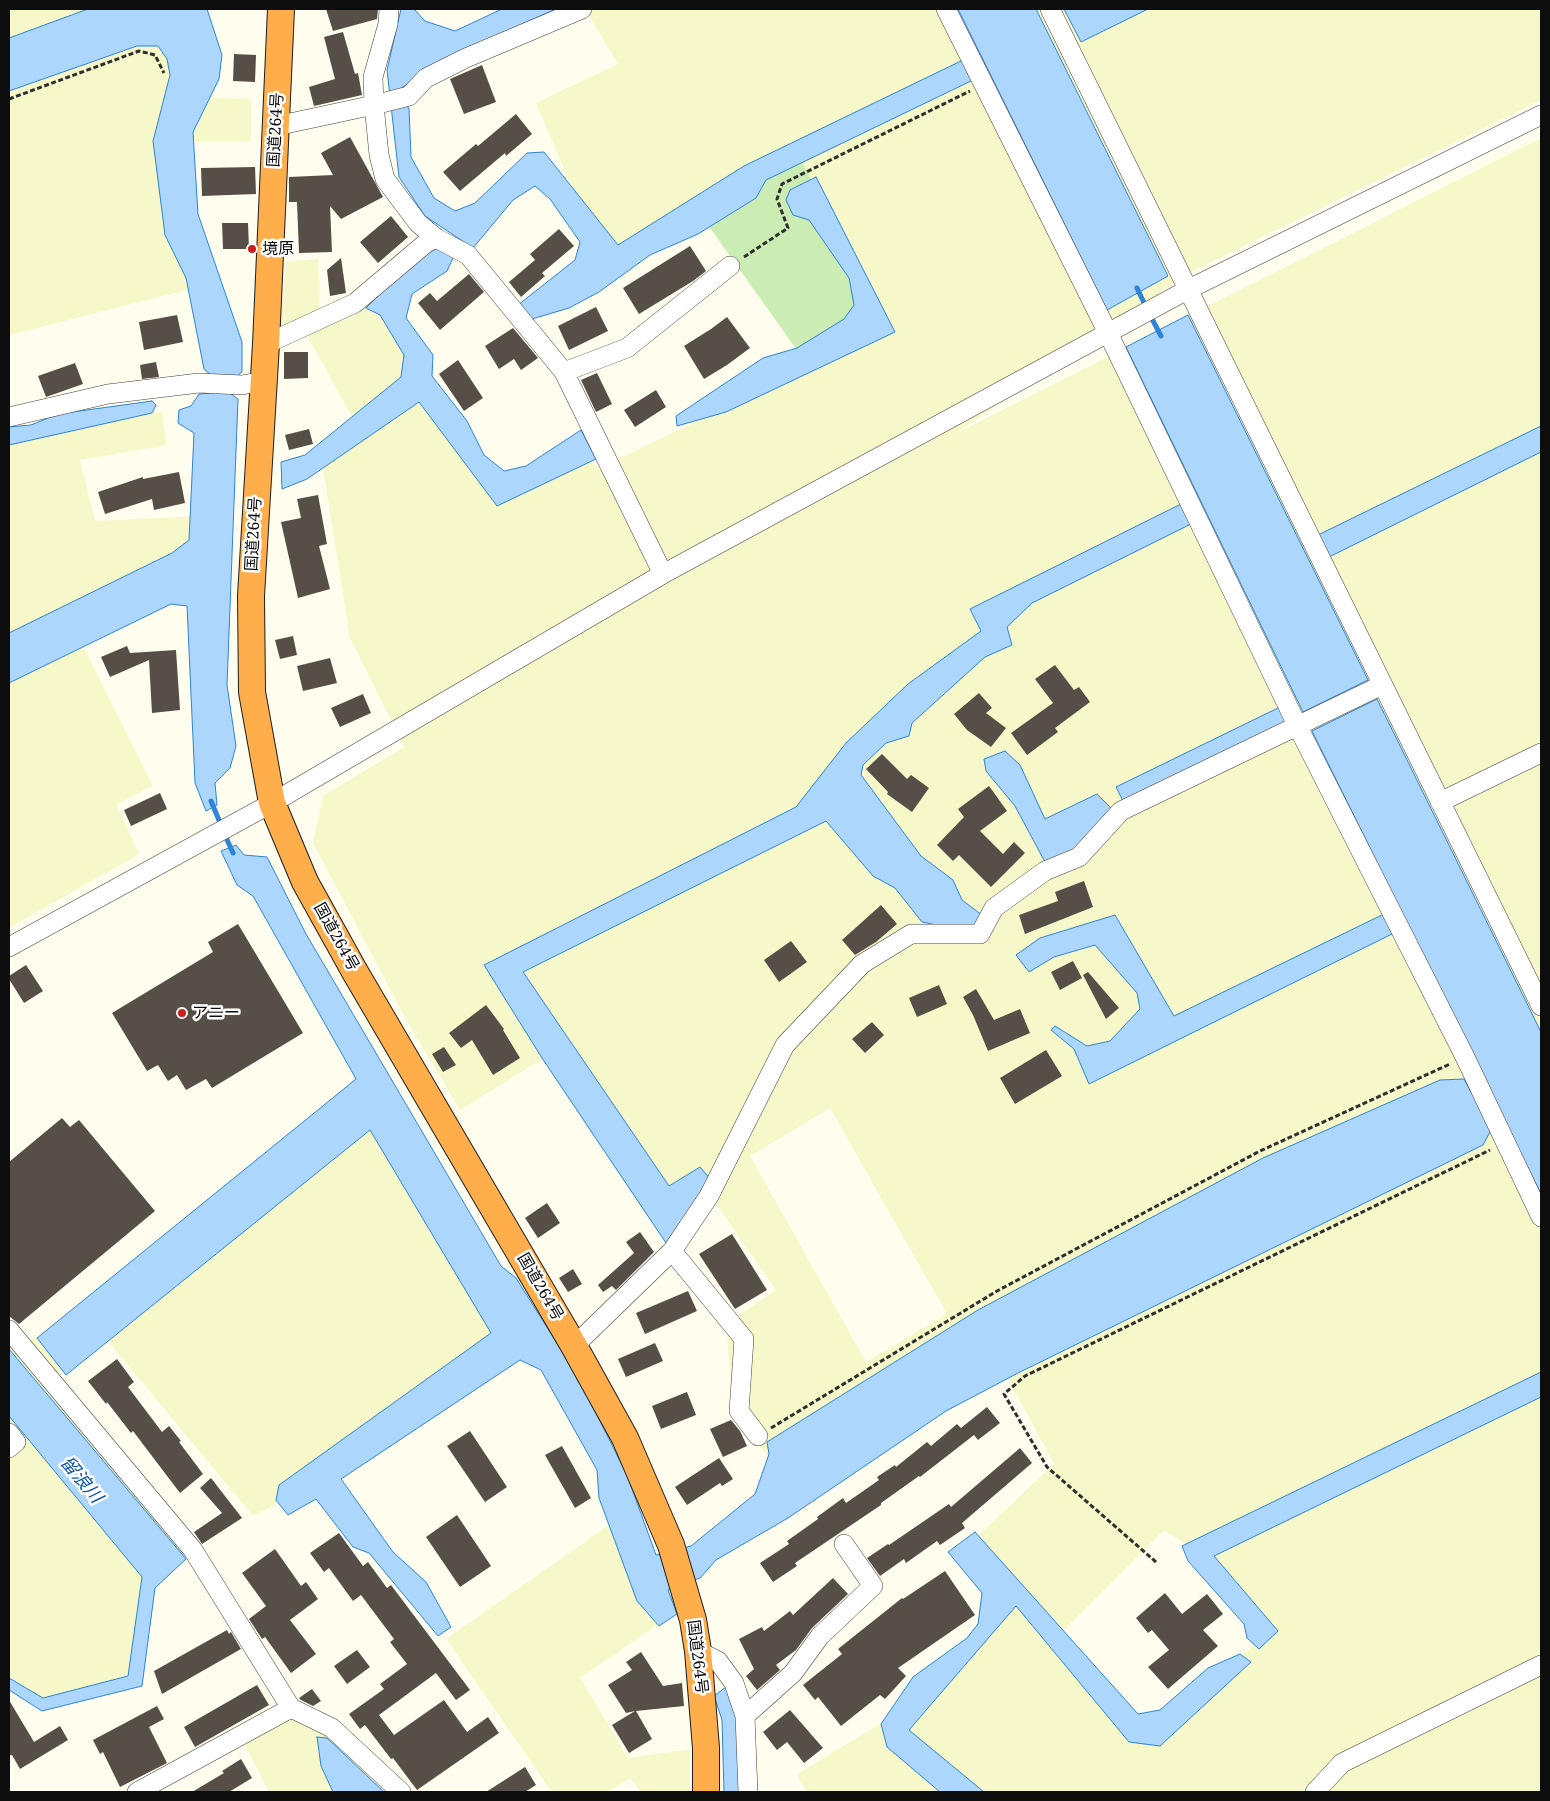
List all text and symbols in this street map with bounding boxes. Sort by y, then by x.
street label: 国道264号 [264,92,288,168]
place label: 境原 [262,239,294,259]
marker: 境原 [246,243,258,255]
street label: 国道264号 [242,496,266,572]
street label: 国道264号 [309,900,363,974]
place label: アニー [192,1003,240,1023]
marker: アニー [176,1007,188,1019]
street label: 国道264号 [513,1250,567,1324]
water label: 留浪川 [55,1452,107,1508]
street label: 国道264号 [683,1619,711,1695]

